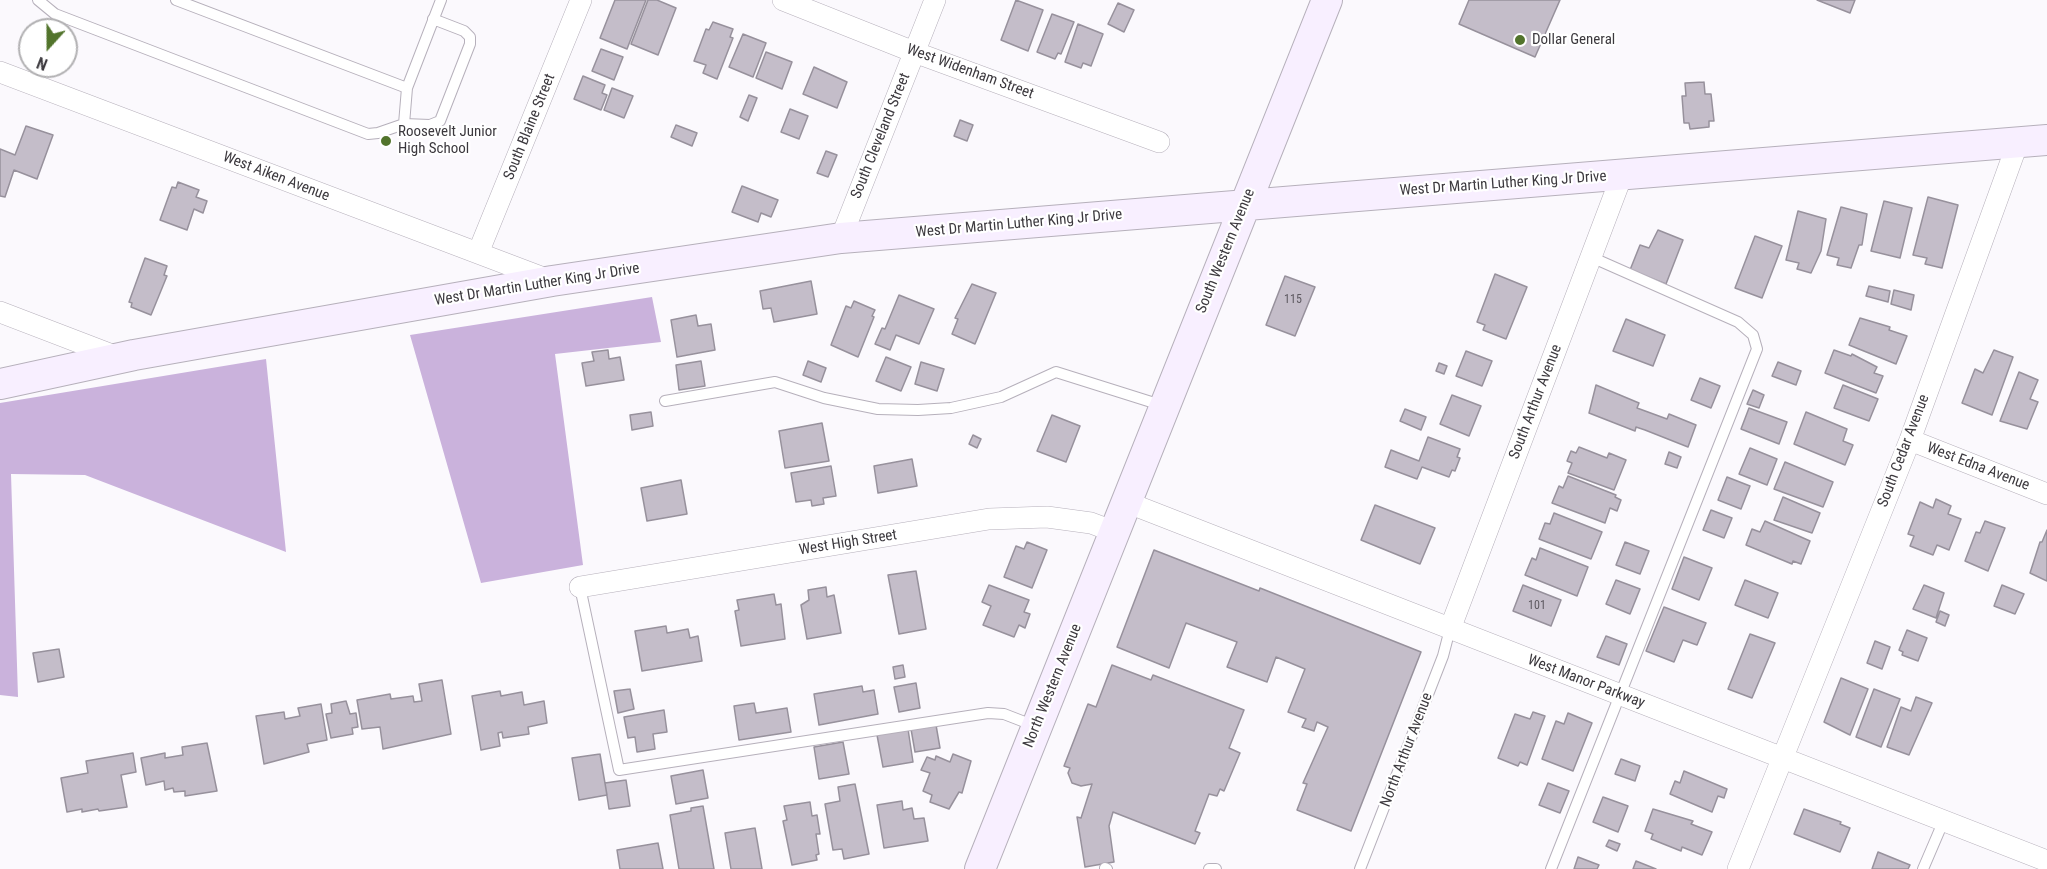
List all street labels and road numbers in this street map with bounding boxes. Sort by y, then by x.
street label: West Widenham Street [904,41,1036,103]
street label: South Blaine Street [501,71,559,183]
street label: South Cleveland Street [848,71,914,201]
street label: West Aiken Avenue [220,148,332,206]
street label: West Dr Martin Luther King Jr Drive [1399,168,1607,200]
street label: South Western Avenue [1193,186,1259,316]
street label: West Dr Martin Luther King Jr Drive [915,206,1123,242]
street label: West Dr Martin Luther King Jr Drive [433,260,641,310]
street label: South Arthur Avenue [1506,342,1566,462]
street label: South Cedar Avenue [1874,392,1934,510]
street label: West Edna Avenue [1924,439,2032,495]
street label: West High Street [798,526,898,560]
street label: North Western Avenue [1020,621,1086,751]
street label: West Manor Parkway [1525,651,1647,713]
street label: North Arthur Avenue [1377,690,1437,810]

